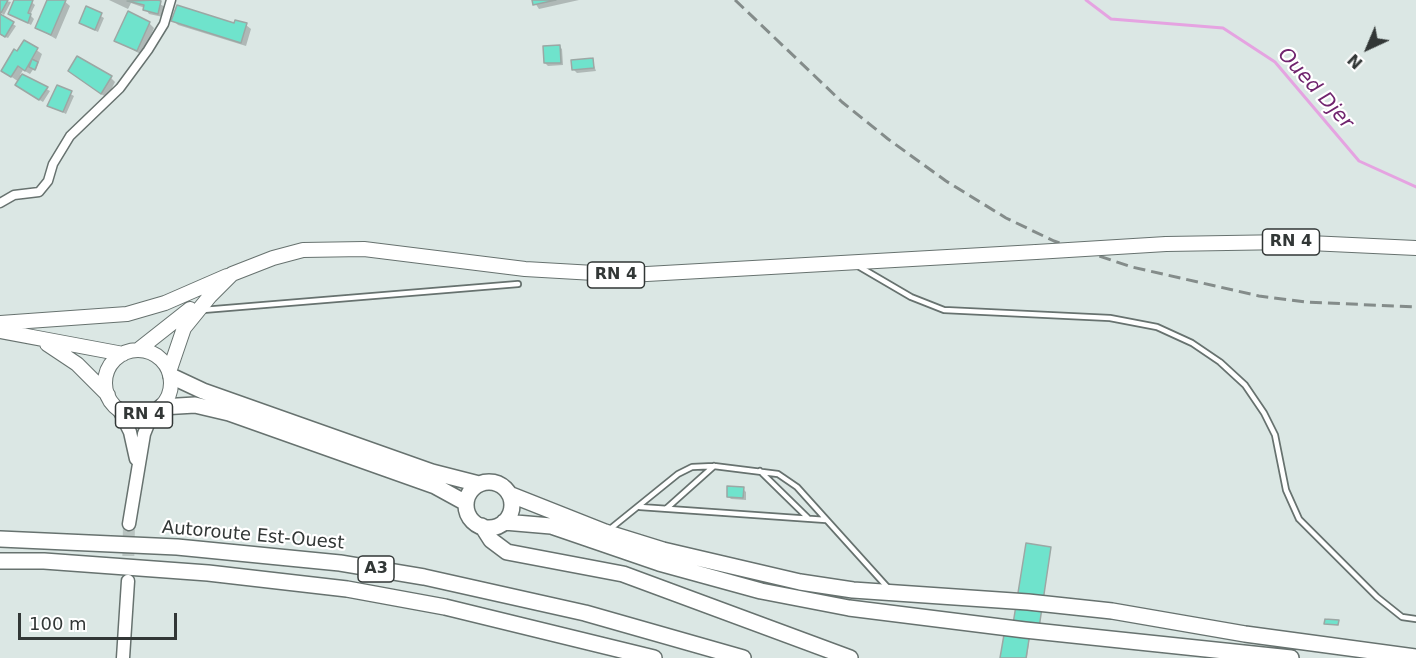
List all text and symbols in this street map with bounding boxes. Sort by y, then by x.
north arrow [1338,18,1398,78]
water label: Oued Djer [1272,43,1358,135]
text: N [1344,50,1367,73]
road number: RN 4 [1262,229,1320,255]
road number: RN 4 [588,262,644,288]
road number: RN 4 [116,402,172,428]
street label: Autoroute Est-Ouest [161,517,345,555]
road number: A3 [358,556,394,582]
scale bar [21,601,180,639]
text: 100 m [29,613,87,634]

